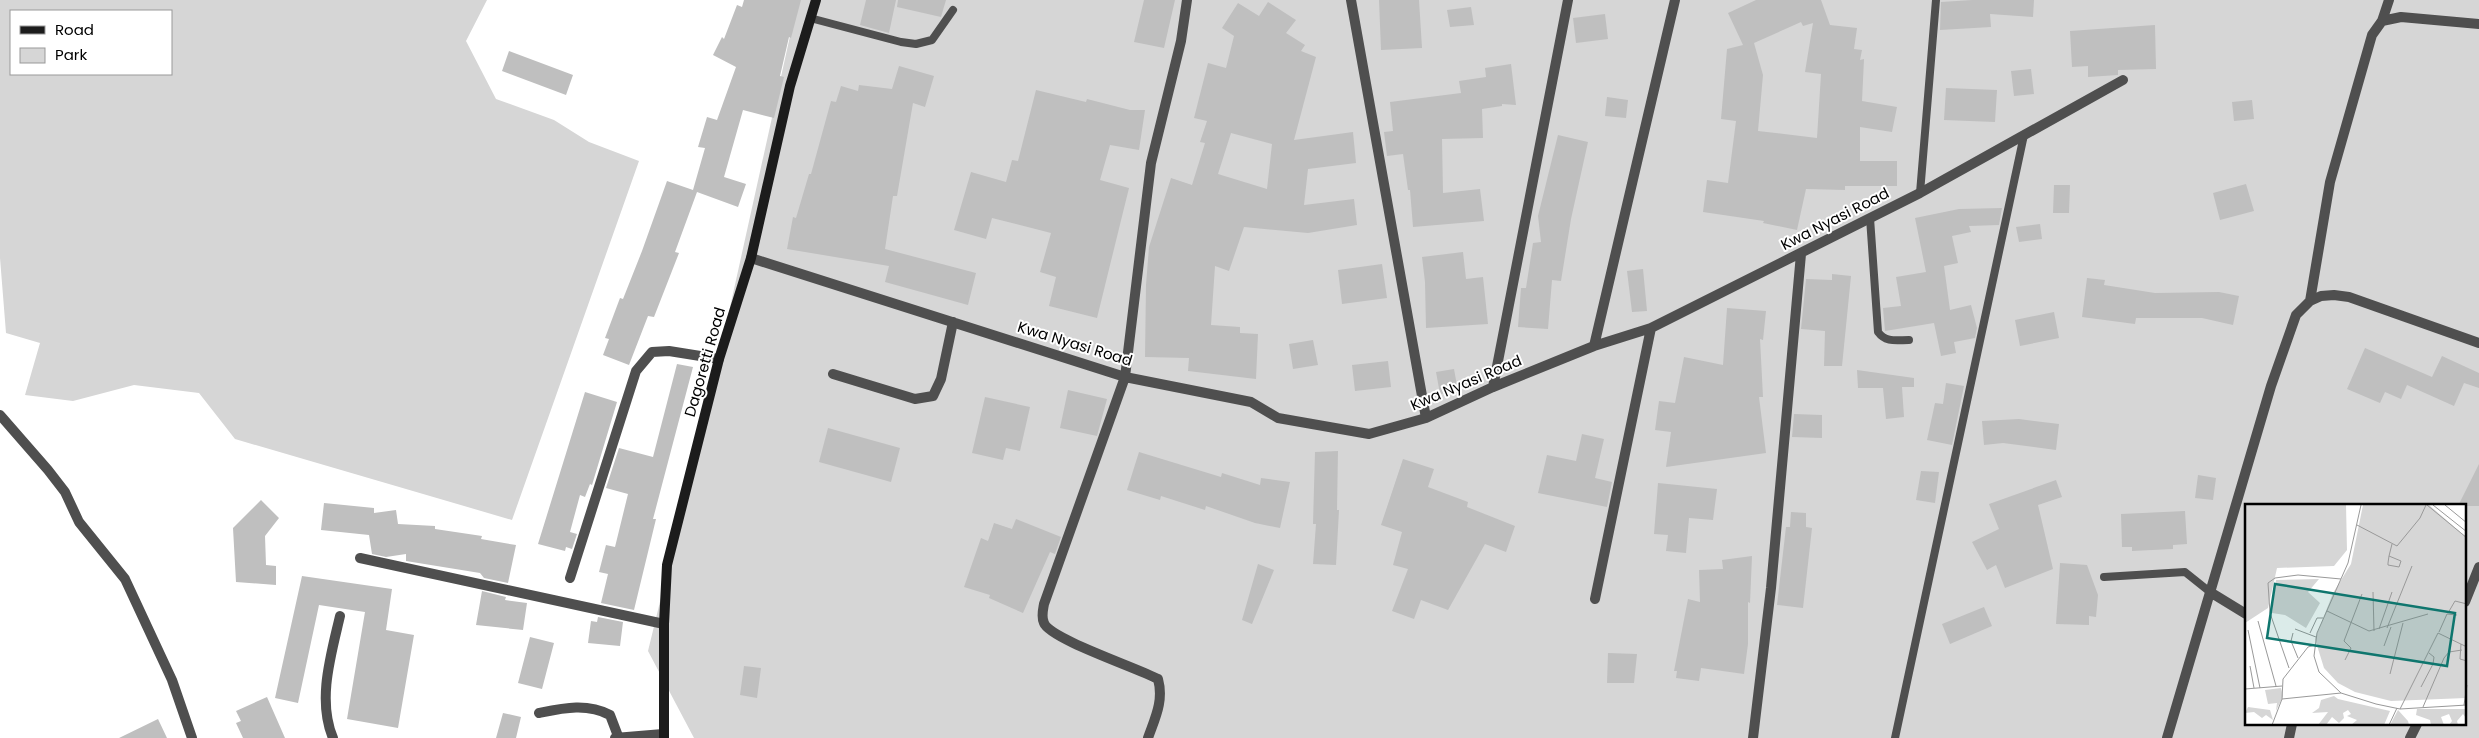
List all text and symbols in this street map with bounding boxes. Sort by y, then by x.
legend [10,10,172,75]
text: Road [55,19,94,40]
text: Park [55,44,87,65]
street label: Kwa Nyasi Road [1777,182,1893,255]
street label: Dagoretti Road [679,305,730,419]
street label: Kwa Nyasi Road [1015,316,1135,371]
street label: Kwa Nyasi Road [1407,350,1525,415]
inset map [2245,504,2466,726]

